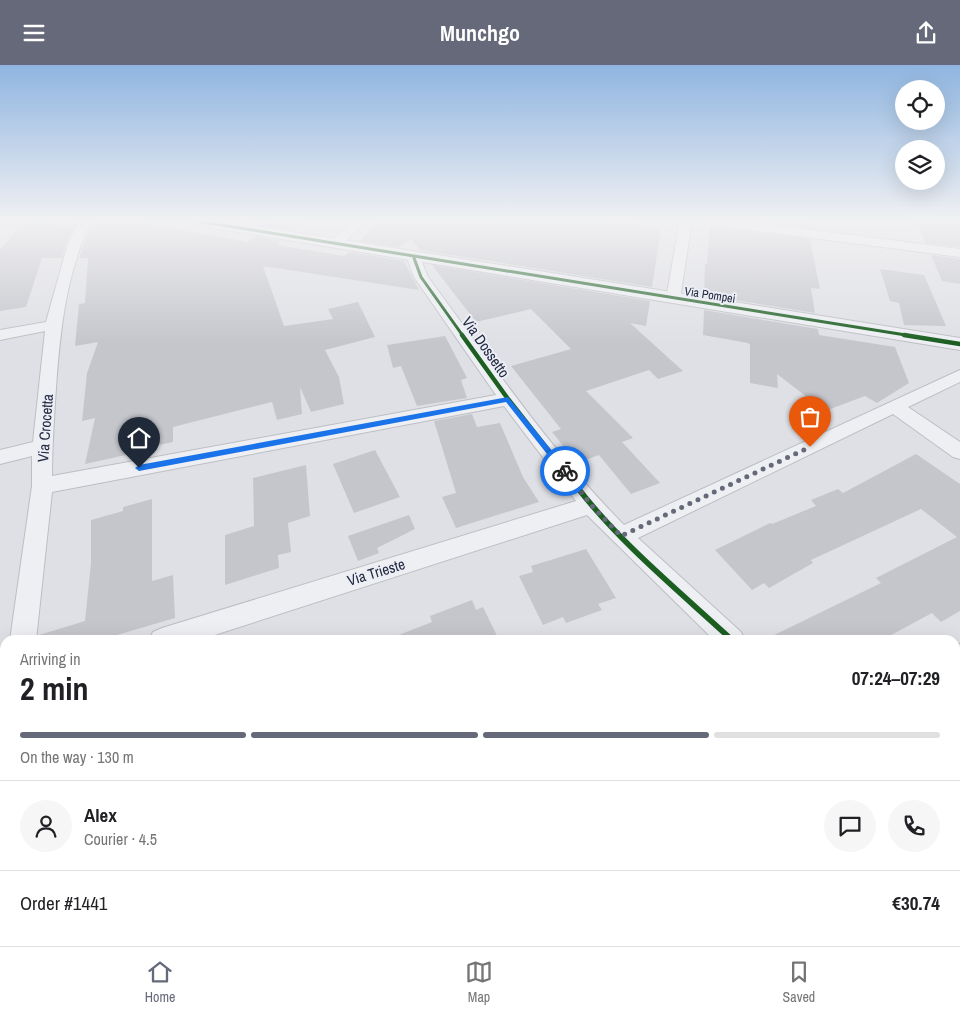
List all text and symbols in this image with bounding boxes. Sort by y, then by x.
text: Munchgo [440,18,520,48]
icon: menu [20,19,48,47]
icon: share [912,19,940,47]
map controls [895,80,945,190]
button: locate [895,80,945,130]
button: layers [895,140,945,190]
street label: Via Pompei [683,283,737,307]
street label: Via Dossetto [457,312,515,382]
street label: Via Crocetta [32,393,58,463]
pin [789,396,831,447]
icon: bag [796,403,824,431]
pin [118,417,160,468]
icon: home [125,424,153,452]
courier [540,446,590,496]
icon: bike [551,457,579,485]
street label: Via Trieste [345,553,408,591]
text: Arriving in [20,648,81,670]
text: 07:24–07:29 [852,665,940,691]
text: 2 min [20,667,89,710]
text: On the way · 130 m [20,746,134,768]
button: person [20,800,72,852]
button: chat [824,800,876,852]
button: phone [888,800,940,852]
text: Alex [84,802,117,828]
text: Courier · 4.5 [84,828,157,850]
text: Order #1441 [20,890,107,916]
text: €30.74 [892,890,940,916]
tab: Home [145,958,175,1006]
tab: Map [465,958,493,1006]
tab: Saved [783,958,815,1006]

